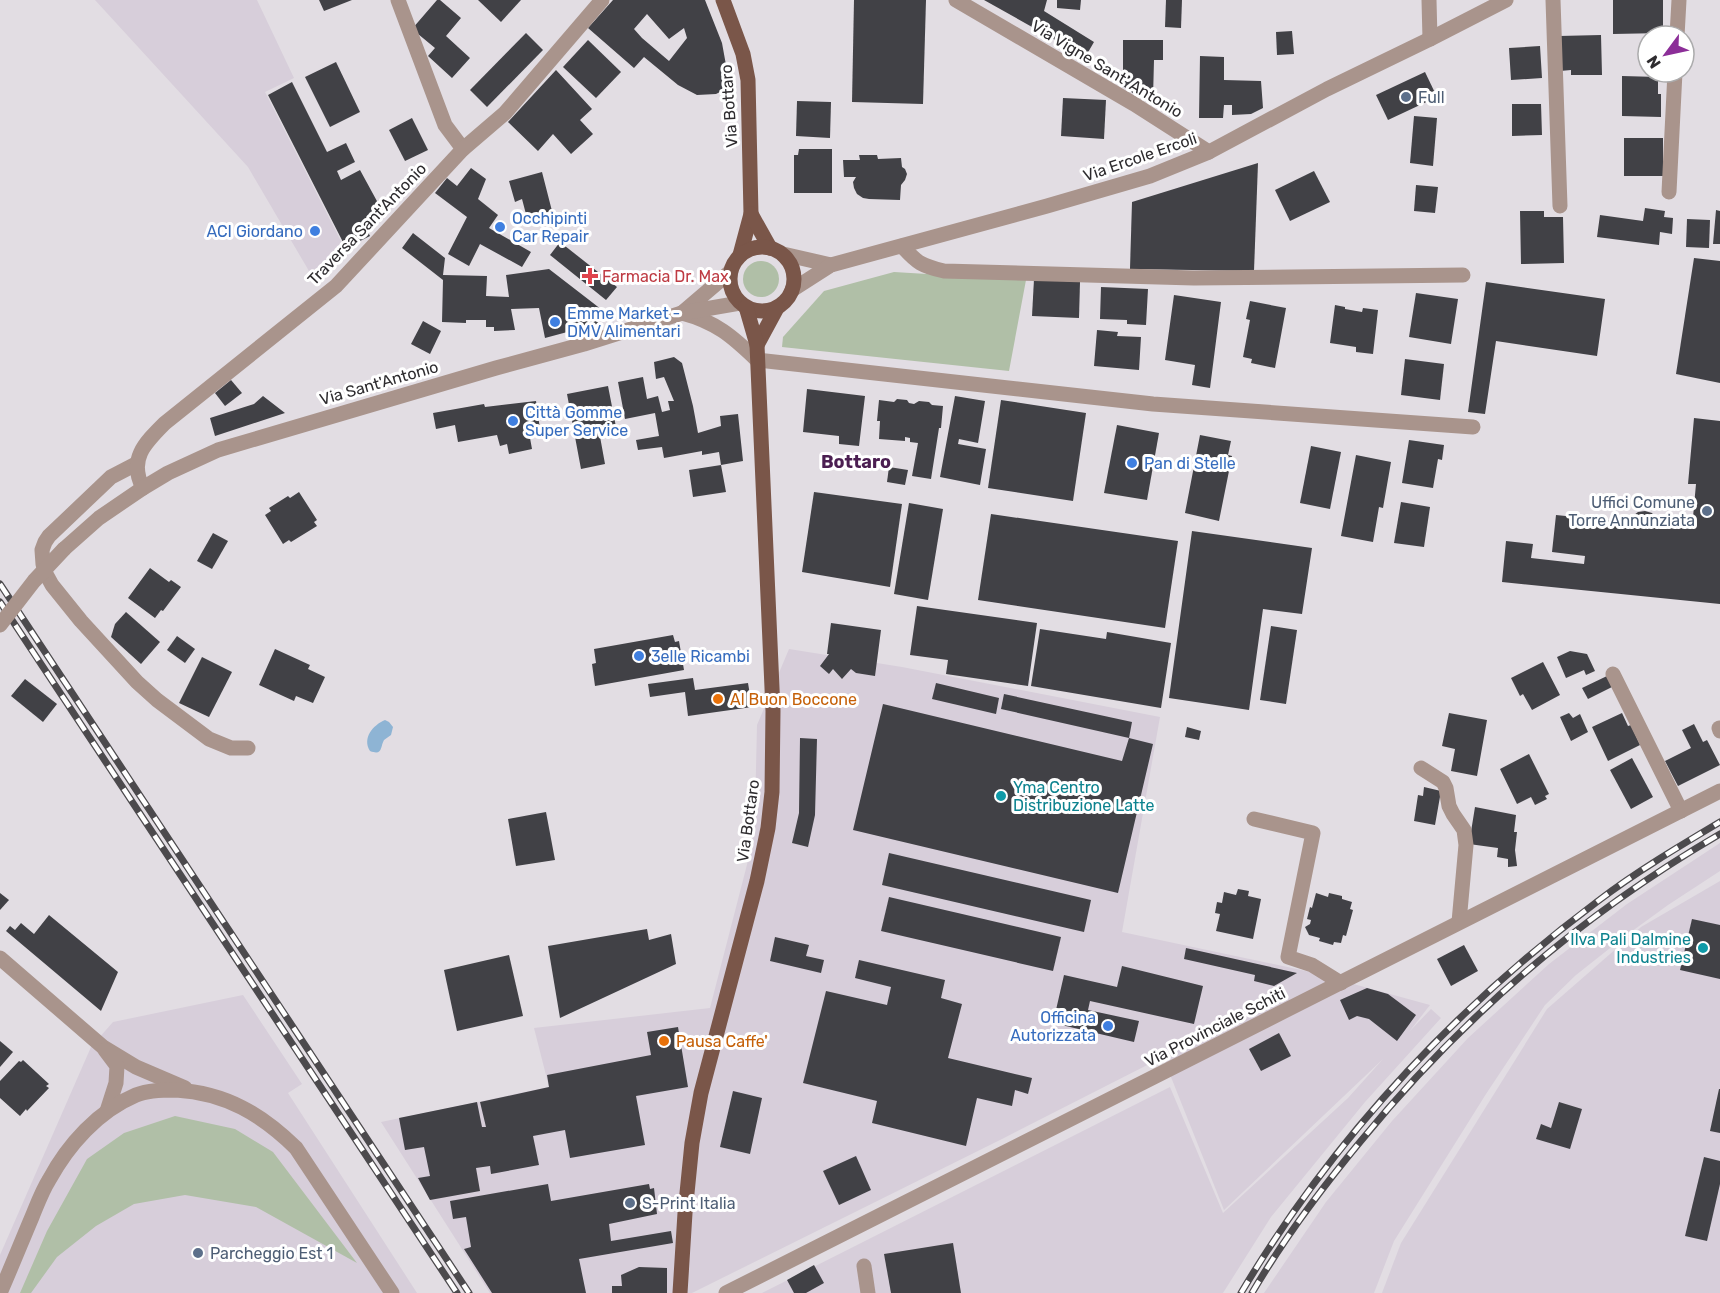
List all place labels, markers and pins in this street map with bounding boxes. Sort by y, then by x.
place label: Full [1418,88,1445,107]
marker: Full [1399,90,1413,104]
place label: Occhipinti Car Repair [512,209,589,246]
marker: Occhipinti Car Repair [493,220,507,234]
place label: ACI Giordano [206,222,303,241]
marker: ACI Giordano [308,224,322,238]
place label: Farmacia Dr. Max [602,267,729,286]
marker: Farmacia Dr. Max [583,269,597,283]
place label: Emme Market - DMV Alimentari [567,304,681,341]
marker: Emme Market - DMV Alimentari [548,315,562,329]
place label: Città Gomme Super Service [525,403,628,440]
marker: Città Gomme Super Service [506,414,520,428]
place label: Pan di Stelle [1144,454,1236,473]
marker: Pan di Stelle [1125,456,1139,470]
place label: Uffici Comune Torre Annunziata [1568,493,1695,530]
marker: Uffici Comune Torre Annunziata [1700,504,1714,518]
place label: 3elle Ricambi [651,647,750,666]
marker: 3elle Ricambi [632,649,646,663]
place label: Al Buon Boccone [730,690,857,709]
marker: Al Buon Boccone [711,692,725,706]
place label: Yma Centro Distribuzione Latte [1013,778,1154,815]
marker: Yma Centro Distribuzione Latte [994,789,1008,803]
place label: Ilva Pali Dalmine Industries [1570,930,1691,967]
marker: Ilva Pali Dalmine Industries [1696,941,1710,955]
place label: Officina Autorizzata [1010,1008,1096,1045]
marker: Officina Autorizzata [1101,1019,1115,1033]
place label: Pausa Caffe' [676,1032,768,1051]
marker: Pausa Caffe' [657,1034,671,1048]
place label: S-Print Italia [642,1194,736,1213]
marker: S-Print Italia [623,1196,637,1210]
place label: Parcheggio Est 1 [210,1244,333,1263]
marker: Parcheggio Est 1 [191,1246,205,1260]

